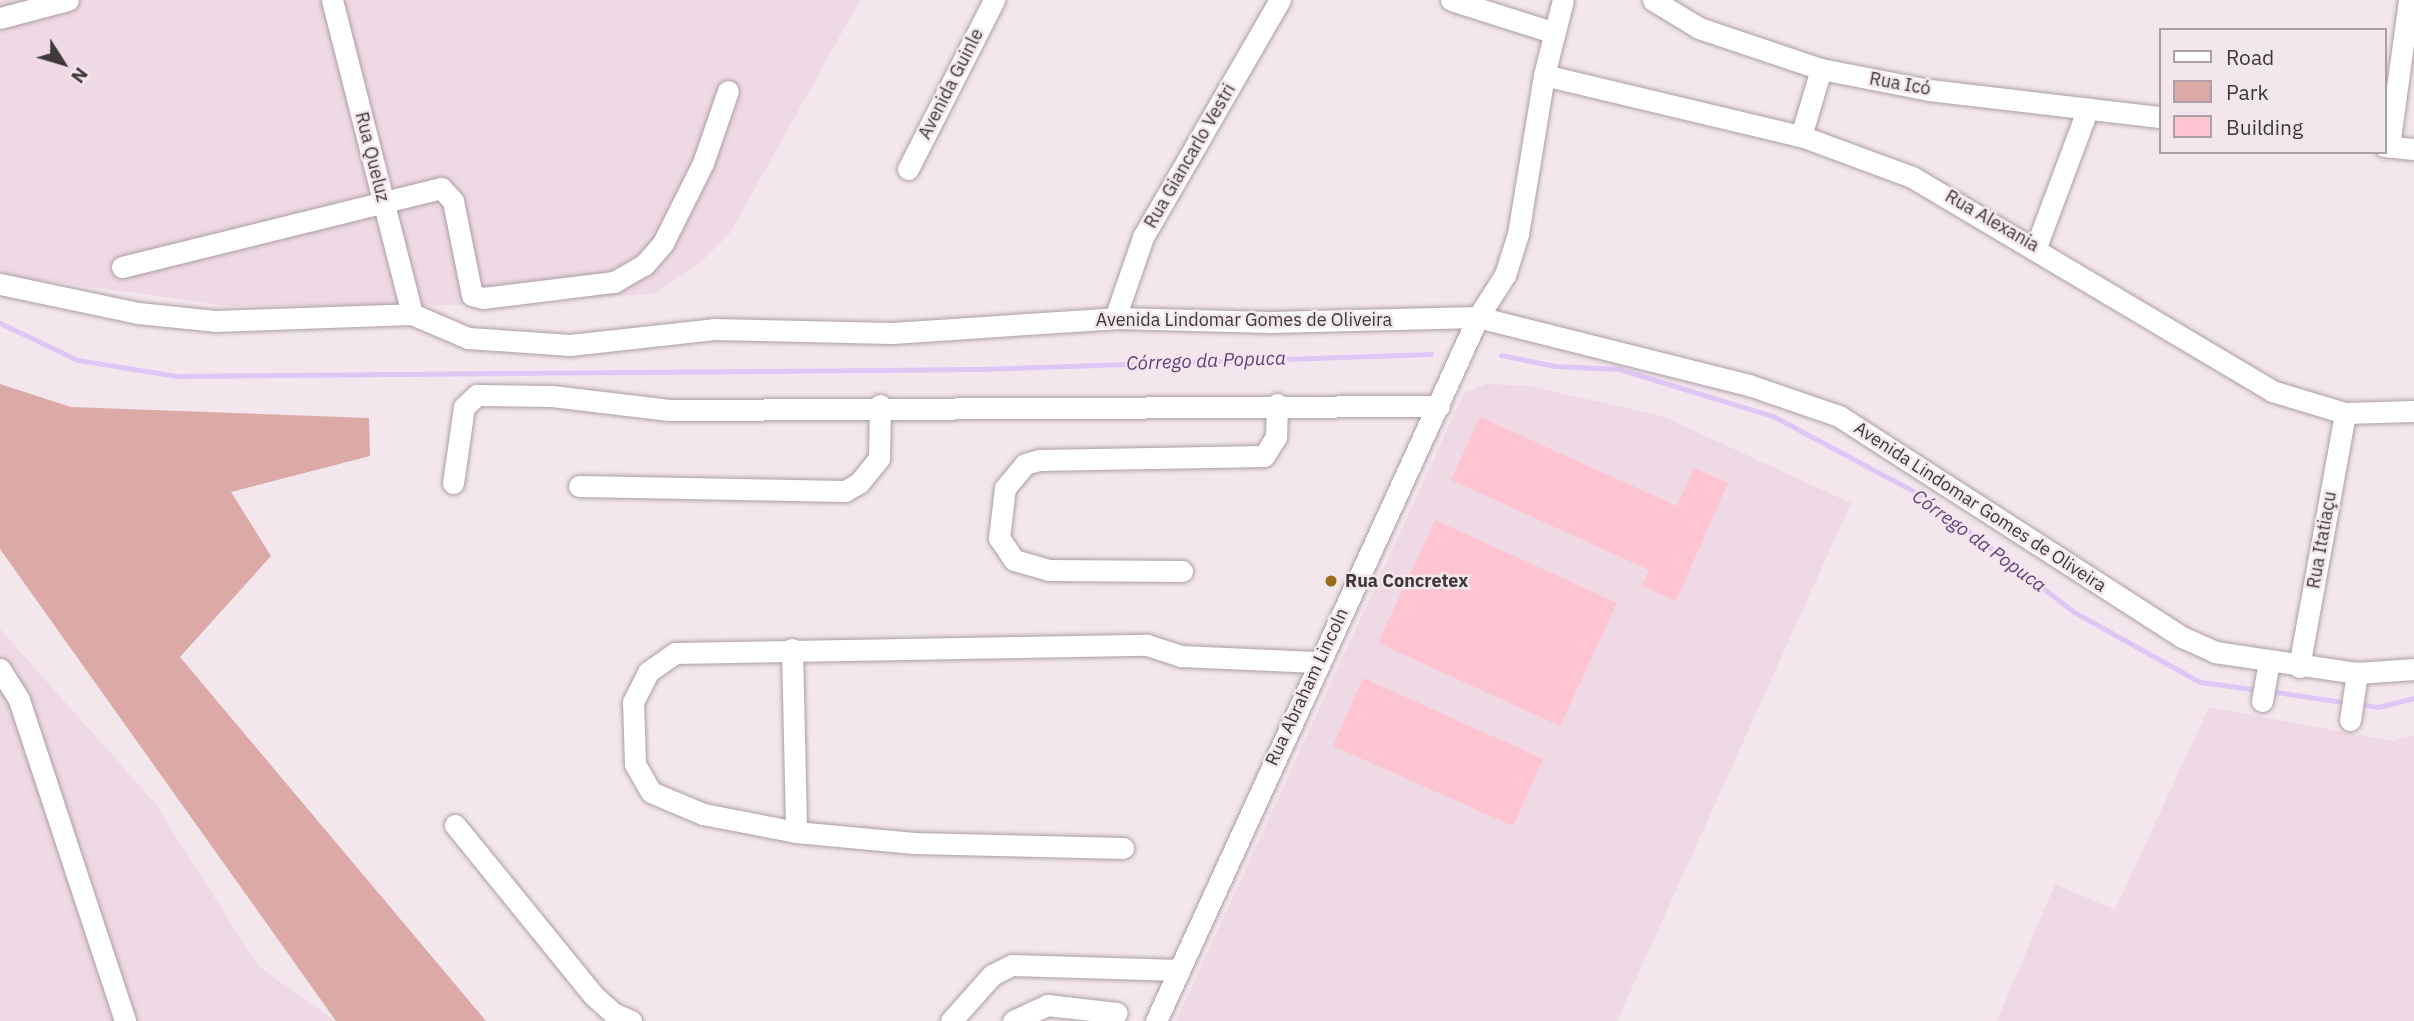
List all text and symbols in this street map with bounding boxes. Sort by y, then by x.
street label: Avenida Guinle [914,25,988,143]
north arrow [28,28,98,98]
legend [2158,28,2386,154]
text: Road [2226,43,2274,71]
text: N [66,63,94,88]
street label: Rua Icó [1868,68,1932,100]
text: Park [2226,78,2269,106]
street label: Rua Giancarlo Vestri [1140,80,1240,232]
street label: Rua Queluz [350,110,394,204]
text: Building [2226,113,2303,141]
street label: Rua Alexania [1941,185,2043,257]
street label: Avenida Lindomar Gomes de Oliveira [1096,309,1392,331]
water label: Córrego da Popuca [1126,347,1286,375]
street label: Avenida Lindomar Gomes de Oliveira [1850,417,2110,597]
water label: Córrego da Popuca [1908,485,2050,597]
street label: Rua Itatiaçu [2303,490,2341,590]
place label: Rua Concretex [1345,570,1468,592]
marker: Rua Concretex [1323,573,1339,589]
street label: Rua Abraham Lincoln [1261,605,1353,769]

